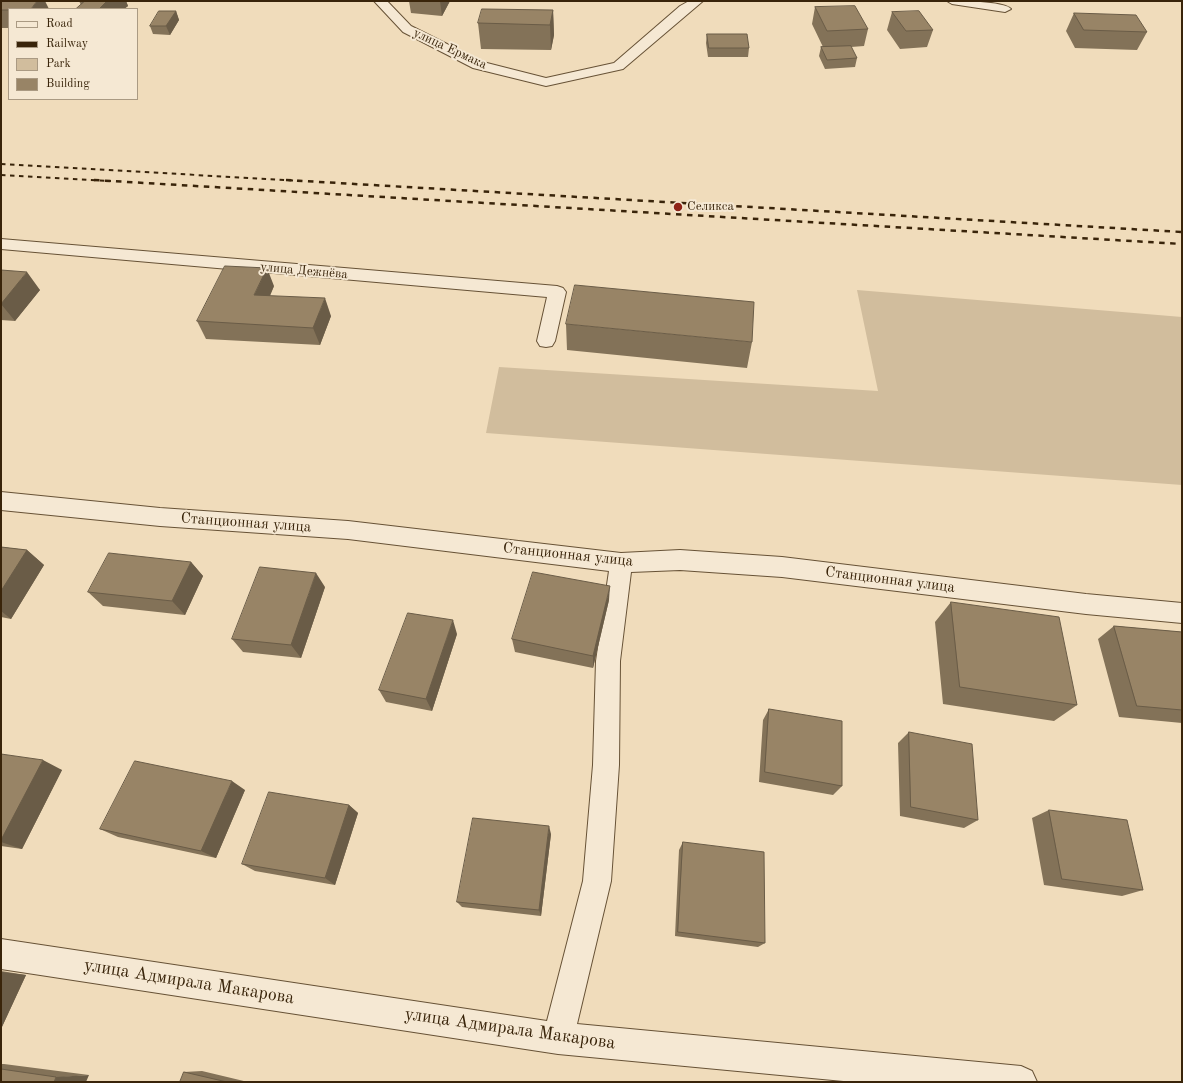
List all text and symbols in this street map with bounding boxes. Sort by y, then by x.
legend [8,8,138,100]
text: Road [46,18,73,30]
street label: улица Ермака [411,25,489,73]
text: Railway [46,38,88,50]
text: Park [46,58,71,70]
text: Building [46,78,90,90]
place label: Селикса [687,199,734,215]
marker: Селикса [672,201,684,213]
street label: улица Дежнёва [260,259,348,283]
street label: Станционная улица [180,509,312,537]
street label: Станционная улица [502,539,634,571]
street label: Станционная улица [824,563,956,597]
street label: улица Адмирала Макарова [82,955,296,1009]
street label: улица Адмирала Макарова [403,1004,617,1054]

